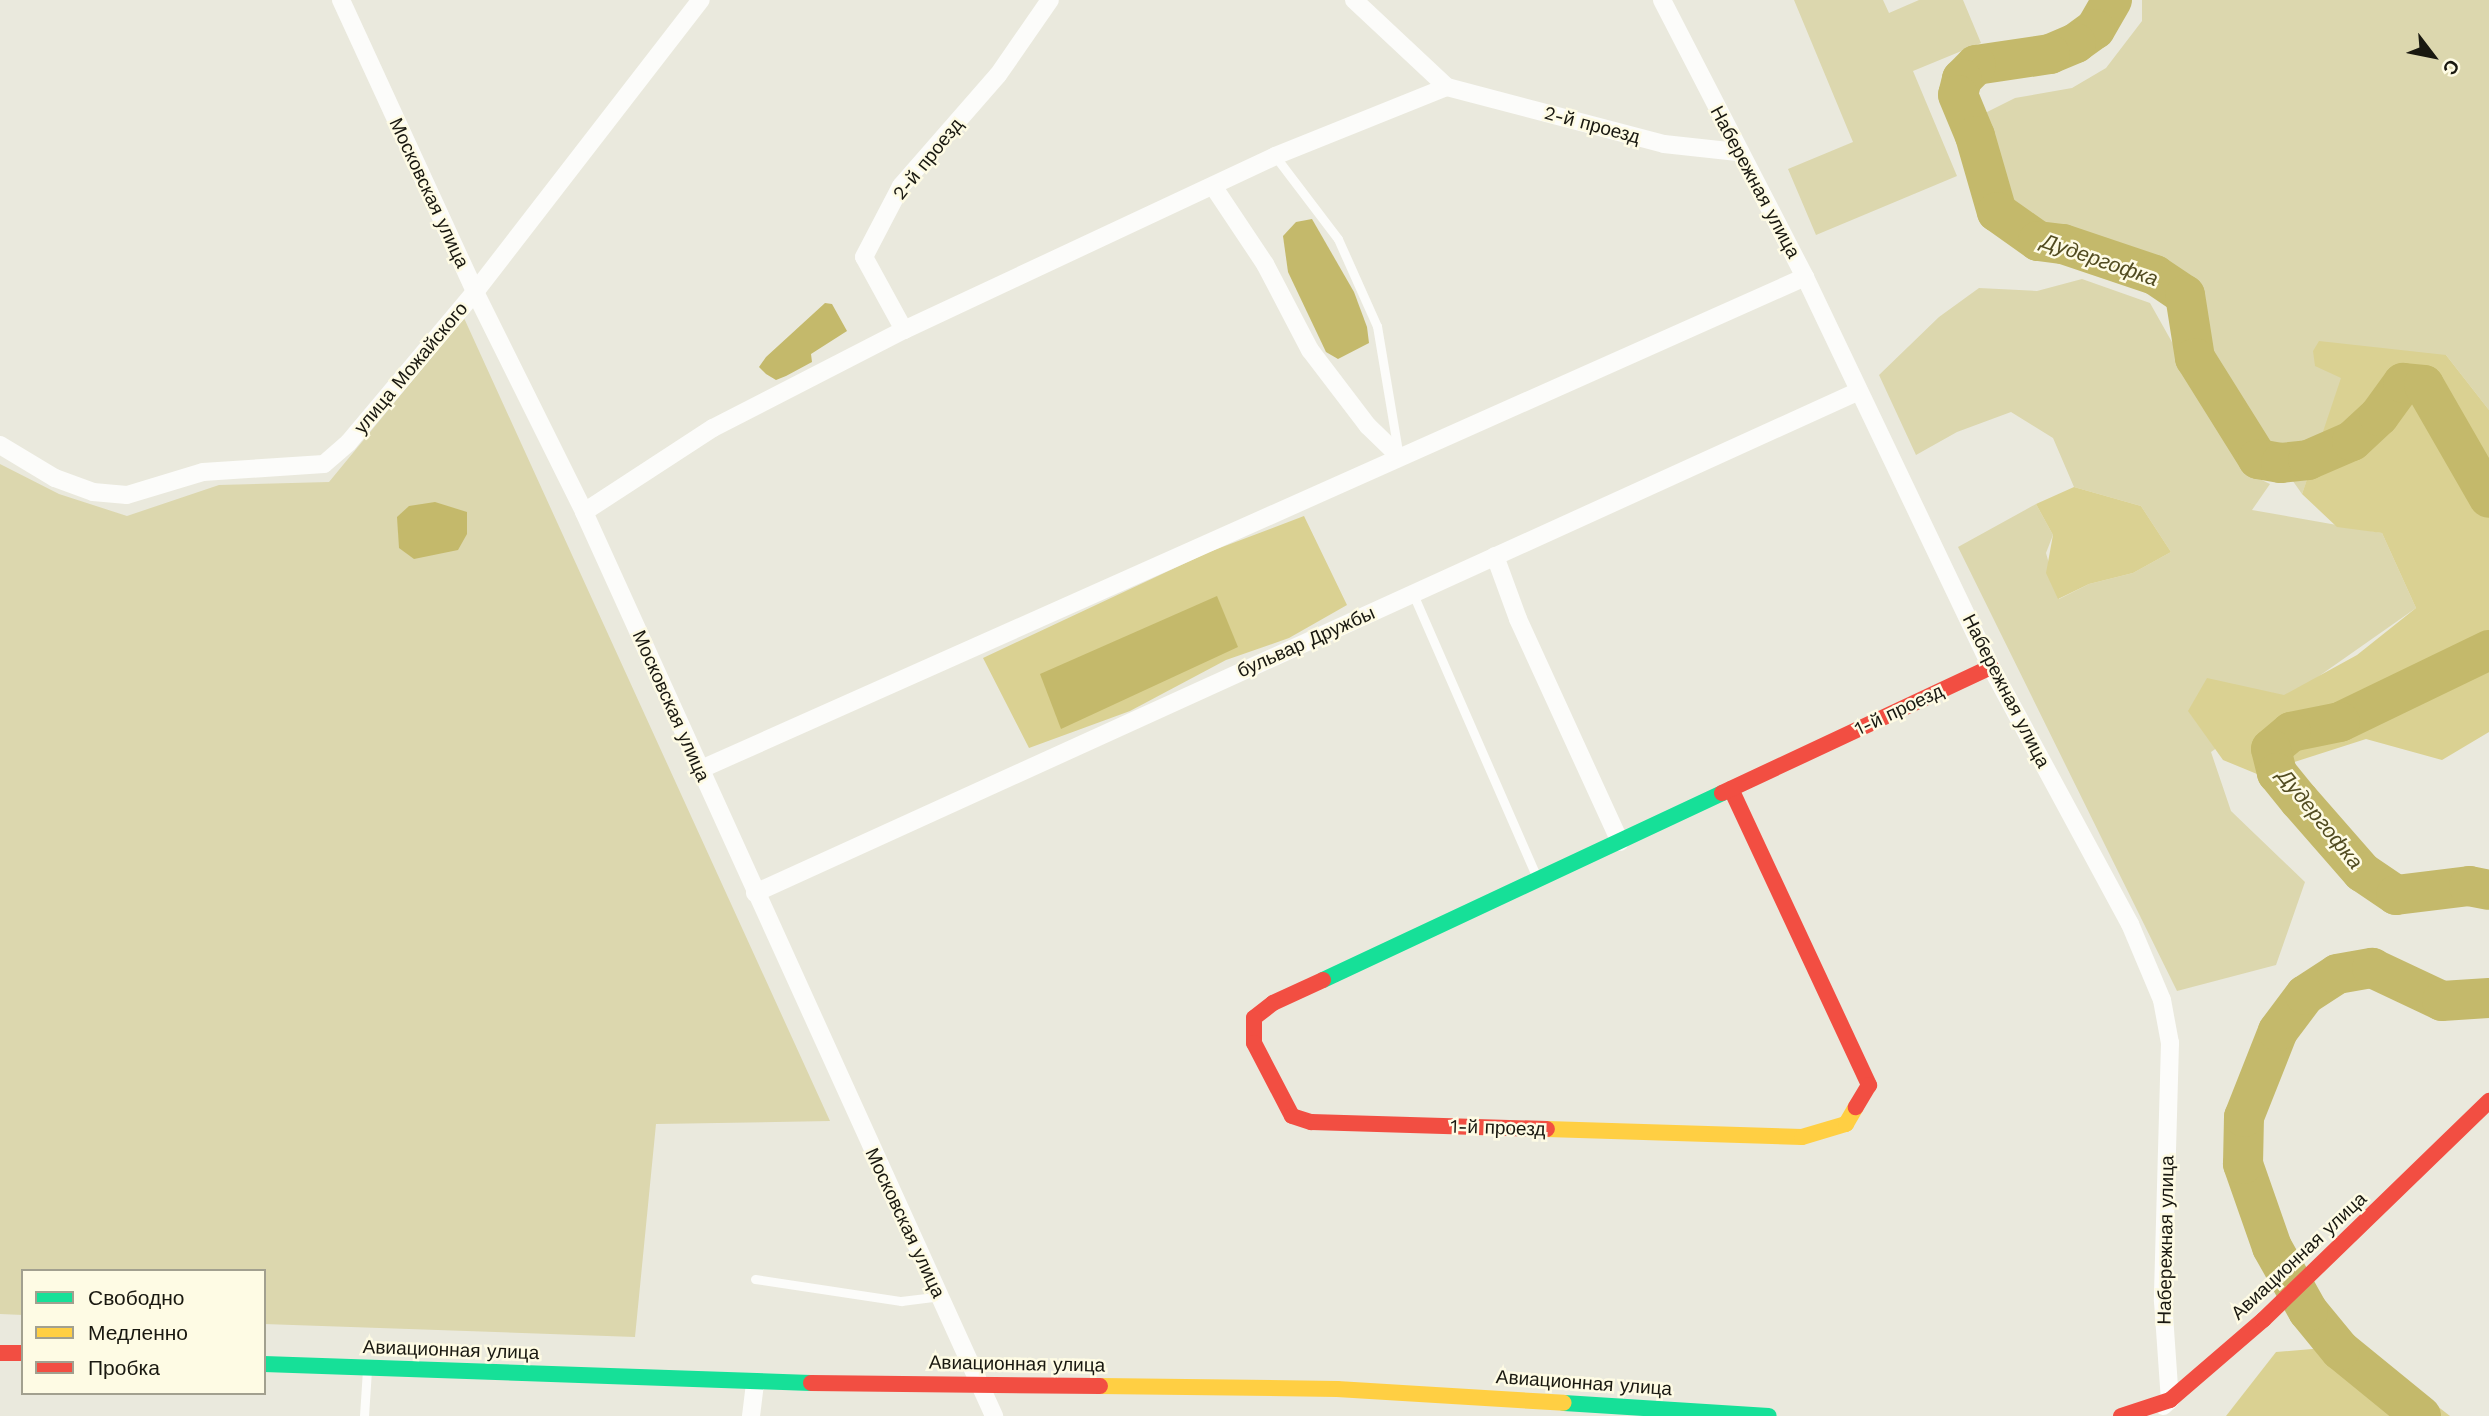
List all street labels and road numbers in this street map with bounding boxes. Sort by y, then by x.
street label: 2-й проезд [1542,101,1642,149]
street label: Набережная улица [1705,102,1805,262]
street label: Московская улица [384,114,474,272]
street label: 2-й проезд [888,114,968,204]
street label: улица Можайского [349,298,473,438]
street label: бульвар Дружбы [1234,601,1378,683]
street label: Набережная улица [1957,610,2055,772]
street label: Московская улица [627,627,715,785]
street label: 1-й проезд [1851,680,1947,740]
street label: 1-й проезд [1450,1115,1546,1141]
street label: Московская улица [860,1144,950,1302]
street label: Набережная улица [2153,1155,2179,1325]
street label: Авиационная улица [2227,1187,2371,1325]
street label: Авиационная улица [362,1336,540,1364]
street label: Авиационная улица [929,1351,1105,1377]
street label: Авиационная улица [1495,1365,1673,1401]

